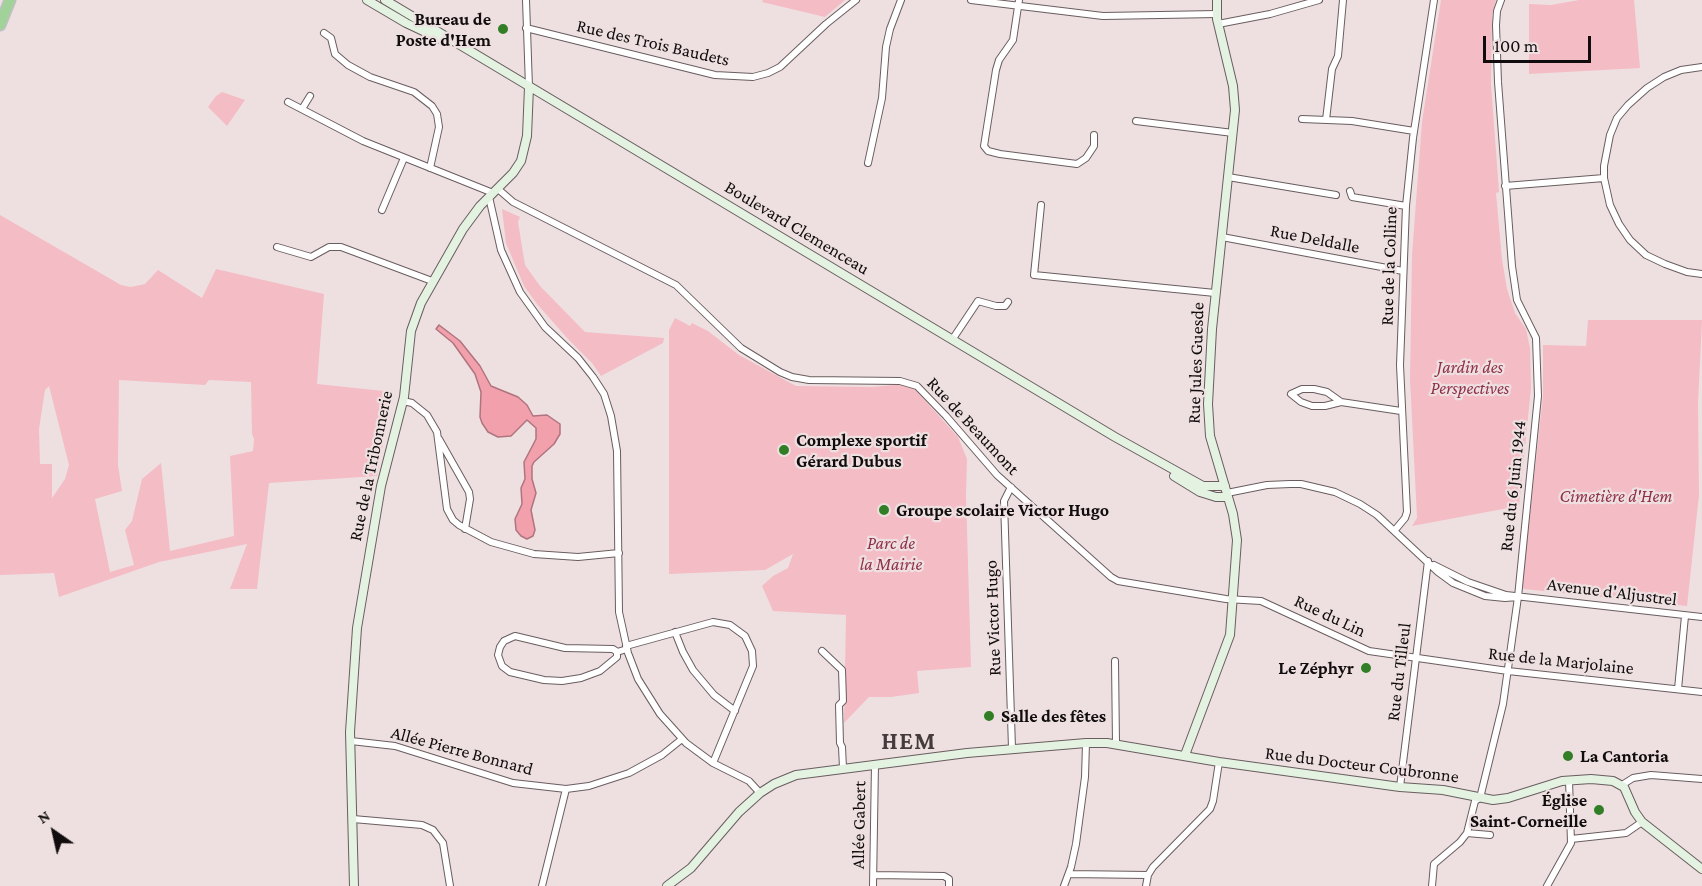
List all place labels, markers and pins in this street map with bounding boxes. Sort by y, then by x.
place label: Bureau de Poste d'Hem [396,8,491,50]
marker: Bureau de Poste d'Hem [496,22,510,36]
place label: Complexe sportif Gérard Dubus [796,429,927,472]
marker: Complexe sportif Gérard Dubus [777,443,791,457]
place label: Groupe scolaire Victor Hugo [896,499,1109,521]
marker: Groupe scolaire Victor Hugo [877,503,891,517]
place label: Le Zéphyr [1278,657,1354,679]
marker: Le Zéphyr [1359,661,1373,675]
place label: Salle des fêtes [1001,705,1106,727]
marker: Salle des fêtes [982,709,996,723]
place label: La Cantoria [1580,745,1669,767]
marker: La Cantoria [1561,749,1575,763]
place label: Église Saint-Corneille [1470,789,1587,832]
marker: Église Saint-Corneille [1592,803,1606,817]

